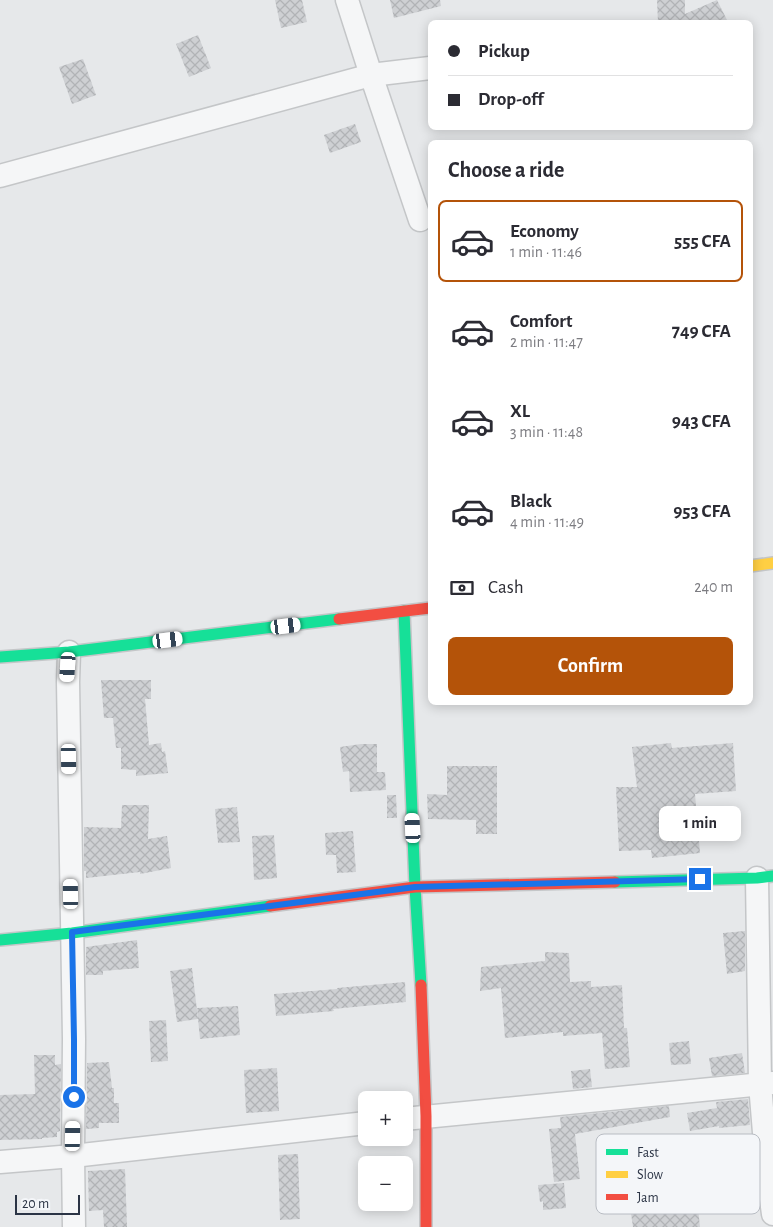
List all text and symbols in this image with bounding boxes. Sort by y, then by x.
text: Pickup [478,42,530,61]
text: Drop-off [478,90,543,109]
text: Choose a ride [448,159,564,181]
icon: car [450,219,495,264]
text: Economy [510,222,579,241]
text: 555 CFA [674,232,731,251]
text: 1 min · 11:46 [510,244,582,260]
icon: car [450,309,495,354]
text: Comfort [510,312,572,331]
text: 749 CFA [672,322,731,341]
text: 2 min · 11:47 [510,334,583,350]
icon: car [450,399,495,444]
text: XL [510,402,530,421]
text: 943 CFA [672,412,731,431]
text: 3 min · 11:48 [510,424,583,440]
icon: car [450,489,495,534]
text: Black [510,492,552,511]
text: 953 CFA [673,502,731,521]
text: 4 min · 11:49 [510,514,584,530]
icon: cash [448,574,476,602]
text: Cash [488,578,524,597]
text: 240 m [694,579,733,595]
car [270,617,301,635]
car [152,631,183,649]
button: Confirm [448,637,733,695]
car [59,652,76,682]
car [61,744,76,774]
callout: 1 min [659,806,741,842]
car [404,813,421,843]
text: 1 min [683,815,717,831]
route end [689,868,711,890]
car [63,879,78,909]
route start [63,1086,85,1108]
map controls [358,1091,413,1211]
button: + [358,1091,413,1146]
car [65,1121,80,1151]
legend [596,1134,760,1214]
text: Fast [637,1146,659,1160]
button: − [358,1156,413,1211]
text: Slow [637,1168,664,1182]
text: Jam [637,1191,659,1205]
scale bar [15,1192,80,1215]
text: 20 m [22,1197,49,1211]

